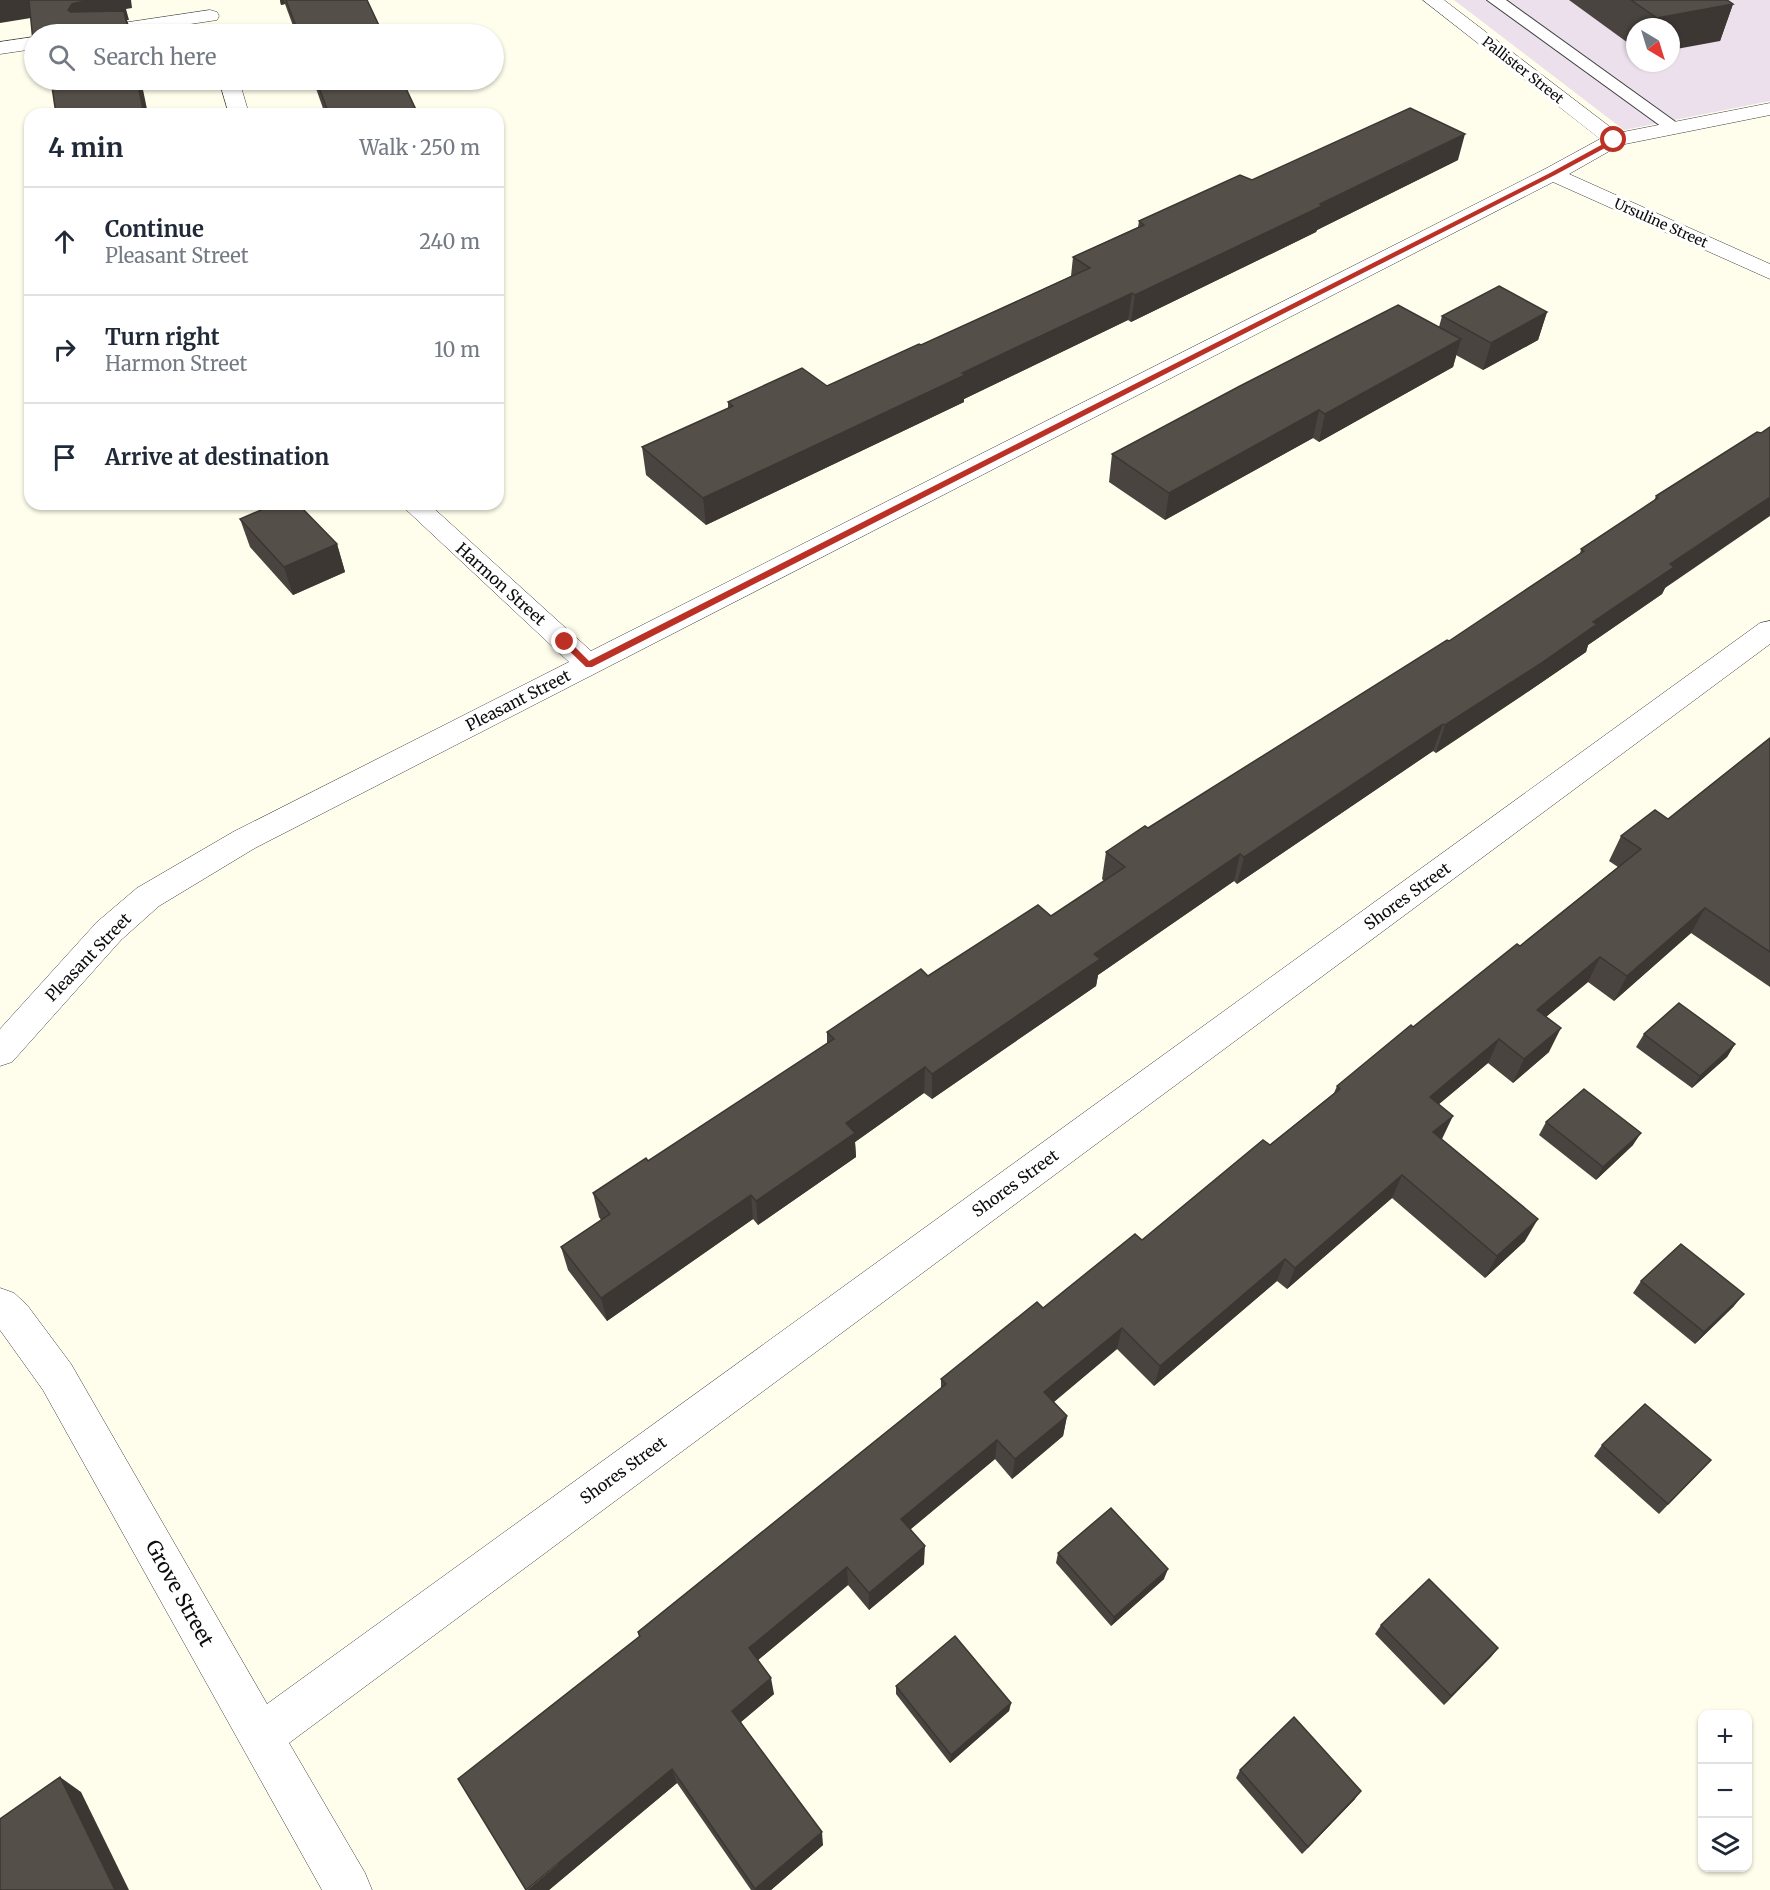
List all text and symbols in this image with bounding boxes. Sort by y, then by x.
north arrow [1626,18,1680,72]
search box [24,24,504,90]
street label: Pallister Street [1479,33,1568,108]
icon: search [45,41,78,74]
text: Search here [93,43,216,71]
route start [1600,126,1626,152]
text: 4 min [48,131,123,164]
text: Walk · 250 m [359,135,480,160]
street label: Ursuline Street [1611,194,1711,252]
text: Continue [105,215,204,243]
icon: ahead [48,225,81,258]
text: 240 m [419,229,480,254]
text: Pleasant Street [105,243,249,268]
text: Turn right [105,323,219,351]
icon: right [48,333,81,366]
text: 10 m [434,337,480,362]
text: Harmon Street [105,351,247,376]
icon: arrive [48,441,81,474]
text: Arrive at destination [105,443,329,471]
street label: Harmon Street [452,538,551,630]
route end [551,628,577,654]
street label: Pleasant Street [462,665,574,735]
street label: Shores Street [1360,858,1455,934]
street label: Pleasant Street [41,908,136,1005]
street label: Shores Street [968,1145,1063,1221]
street label: Shores Street [576,1432,671,1508]
street label: Grove Street [141,1535,220,1651]
map controls [1698,1710,1752,1872]
button: + [1698,1710,1752,1764]
button: − [1698,1764,1752,1818]
button: layers [1698,1818,1752,1872]

